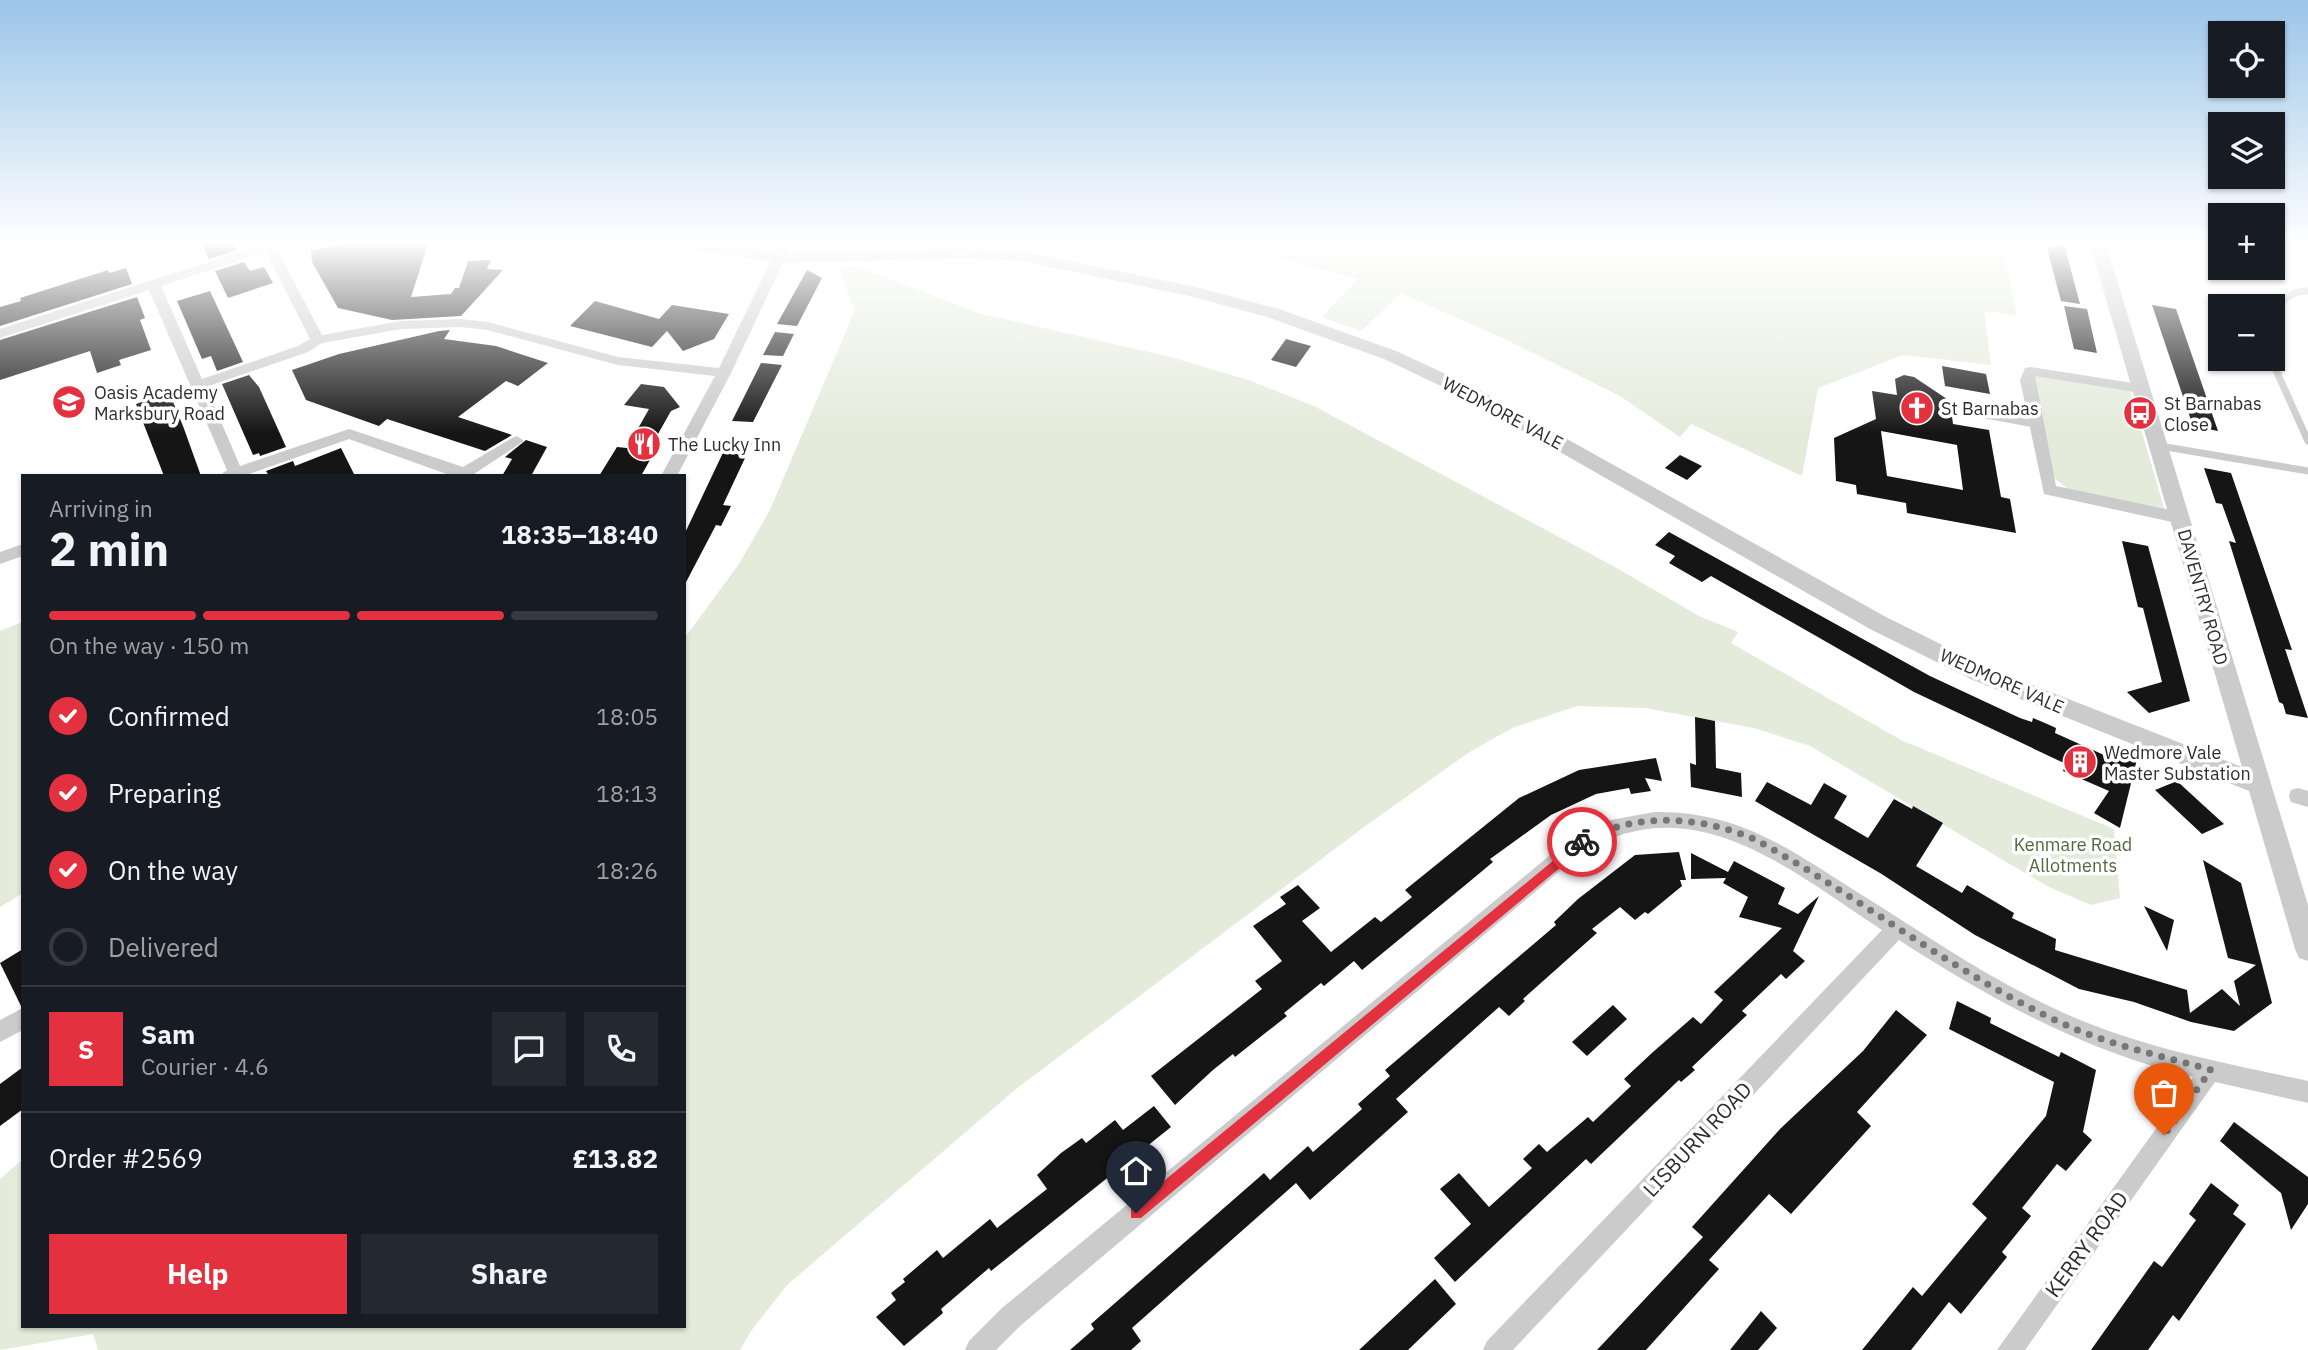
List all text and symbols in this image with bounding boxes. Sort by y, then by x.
map controls [2208,21,2285,371]
button: locate [2208,21,2285,98]
button: layers [2208,112,2285,189]
button: + [2208,203,2285,280]
button: − [2208,294,2285,371]
street label: WEDMORE VALE [1439,372,1567,454]
place label: Oasis Academy Marksbury Road [94,381,225,425]
school or university icon: Oasis Academy Marksbury Road [50,383,88,421]
church icon: St Barnabas [1898,389,1936,427]
place label: St Barnabas Close [2164,392,2262,436]
bus stop icon: St Barnabas Close [2121,394,2159,432]
place label: St Barnabas [1941,397,2039,420]
restaurant icon: The Lucky Inn [625,425,663,463]
place label: The Lucky Inn [668,433,781,456]
text: Arriving in [49,493,153,523]
text: 18:35–18:40 [501,517,658,551]
text: 2 min [49,519,169,579]
street label: DAVENTRY ROAD [2173,526,2233,668]
text: On the way · 150 m [49,630,249,660]
street label: WEDMORE VALE [1936,643,2068,719]
icon: check [49,697,87,735]
text: Confirmed [108,699,230,733]
text: 18:05 [596,701,658,731]
place label: Wedmore Vale Master Substation [2104,741,2251,785]
building icon: Wedmore Vale Master Substation [2061,743,2099,781]
icon: check [49,774,87,812]
text: Preparing [108,776,221,810]
text: 18:13 [596,778,658,808]
courier [1547,807,1617,877]
icon: bike [1563,823,1601,861]
park label: Kenmare Road Allotments [2014,833,2132,877]
icon: check [49,851,87,889]
text: On the way [108,853,238,887]
text: 18:26 [596,855,658,885]
text: Delivered [108,930,219,964]
button: chat [492,1012,566,1086]
button: phone [584,1012,658,1086]
text: Sam [141,1017,195,1051]
text: S [78,1032,94,1066]
text: Courier · 4.6 [141,1051,269,1081]
pin [2134,1063,2194,1135]
icon: bag [2145,1074,2183,1112]
street label: LISBURN ROAD [1636,1075,1758,1203]
text: Order #2569 [49,1141,203,1175]
text: £13.82 [572,1141,658,1175]
pin [1106,1141,1166,1213]
icon: home [1117,1152,1155,1190]
street label: KERRY ROAD [2038,1185,2134,1303]
button: Help [49,1234,347,1314]
button: Share [361,1234,658,1314]

